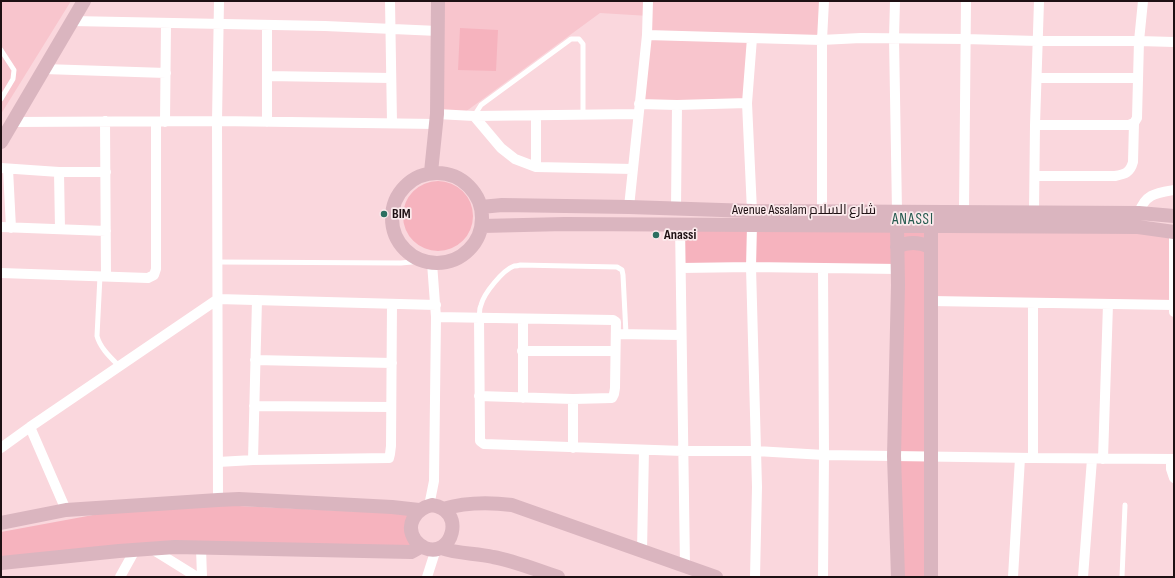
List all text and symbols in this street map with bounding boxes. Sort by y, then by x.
street label: Avenue Assalam شارع السلام [732,202,876,218]
place label: BIM [392,206,411,222]
marker: BIM [379,209,389,219]
district label: ANASSI [892,211,934,229]
place label: Anassi [664,227,696,243]
marker: Anassi [651,230,661,240]

